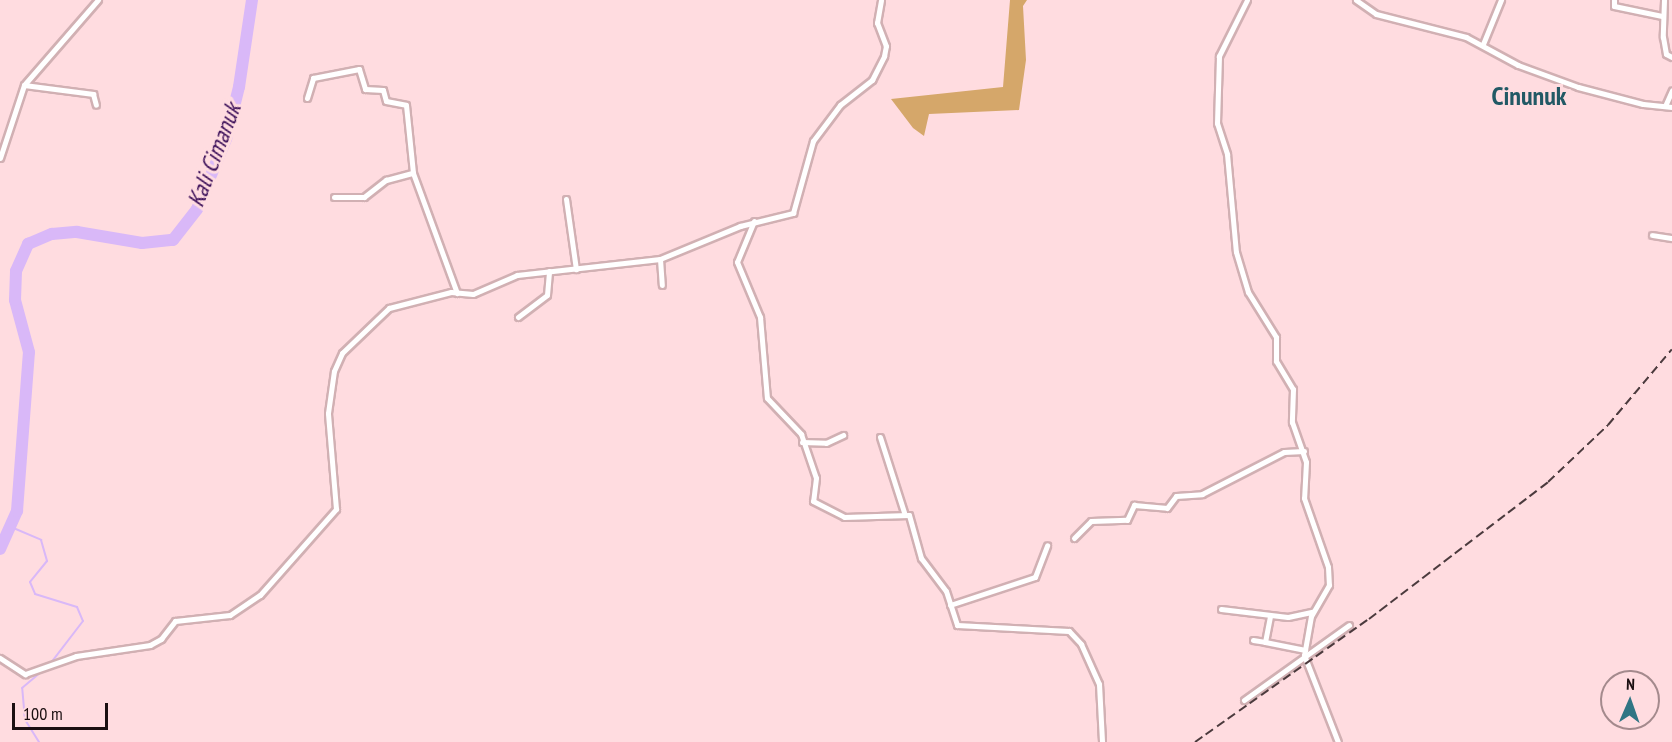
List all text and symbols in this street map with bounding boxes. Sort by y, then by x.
district label: Cinunuk [1492,80,1566,112]
water label: Kali Cimanuk [181,99,247,211]
north arrow [1600,670,1660,730]
text: N [1626,674,1635,694]
scale bar [15,691,111,729]
text: 100 m [23,702,63,725]

